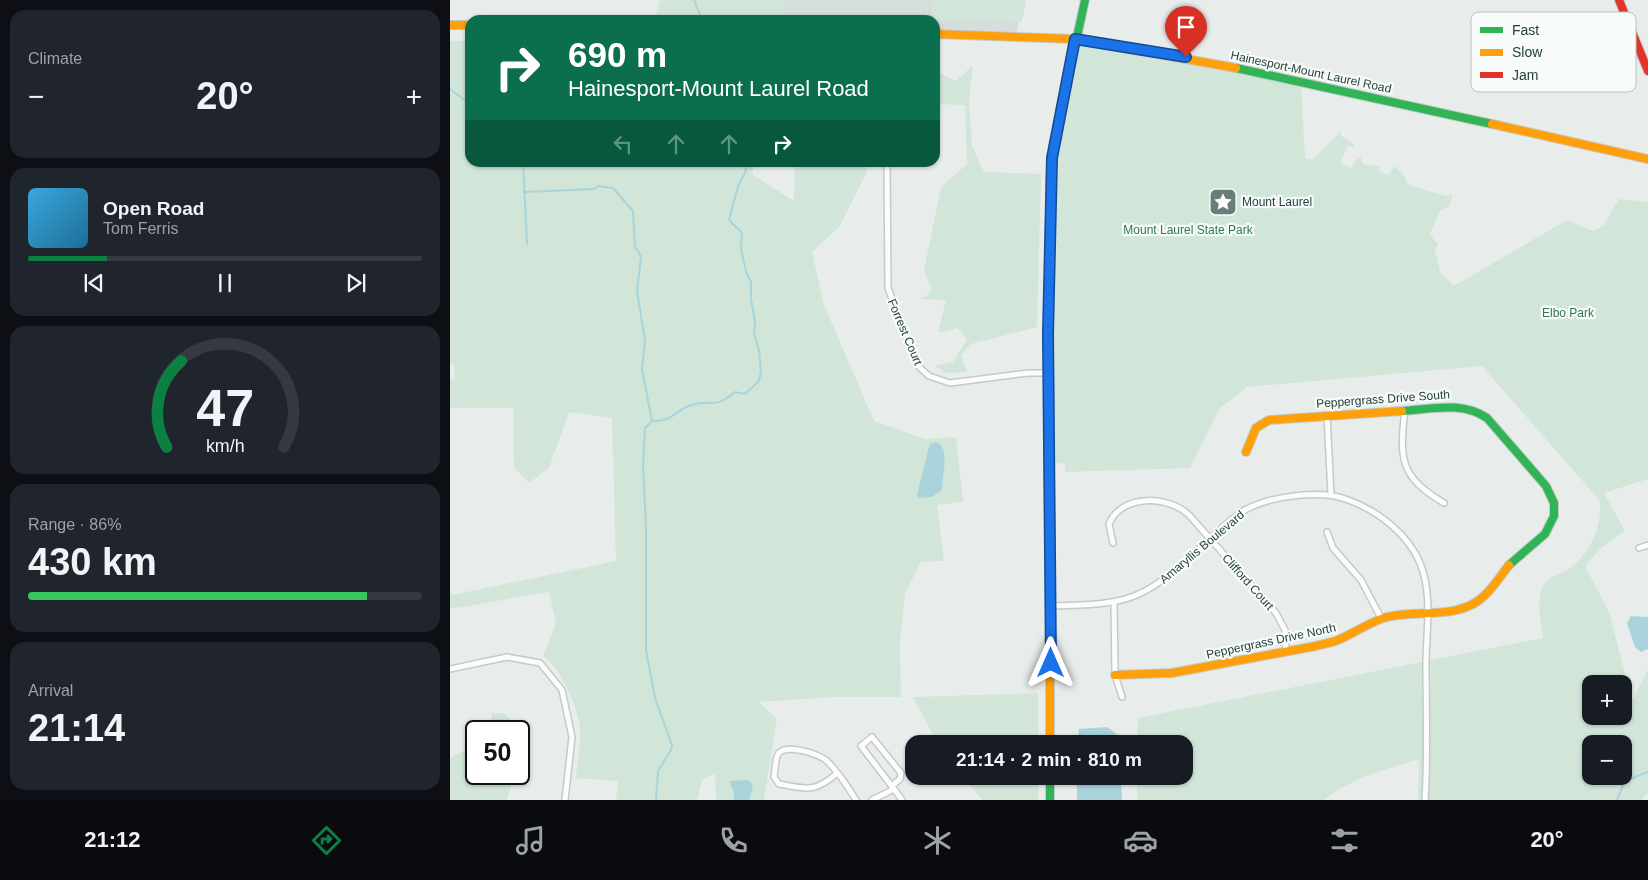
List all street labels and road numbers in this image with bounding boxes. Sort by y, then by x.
street label: Hainesport-Mount Laurel Road [1229,48,1393,96]
street label: Forrest Court [885,297,926,368]
street label: Peppergrass Drive South [1316,387,1450,411]
street label: Amaryllis Boulevard [1157,508,1247,586]
street label: Clifford Court [1219,551,1277,613]
street label: Peppergrass Drive North [1205,620,1337,662]

